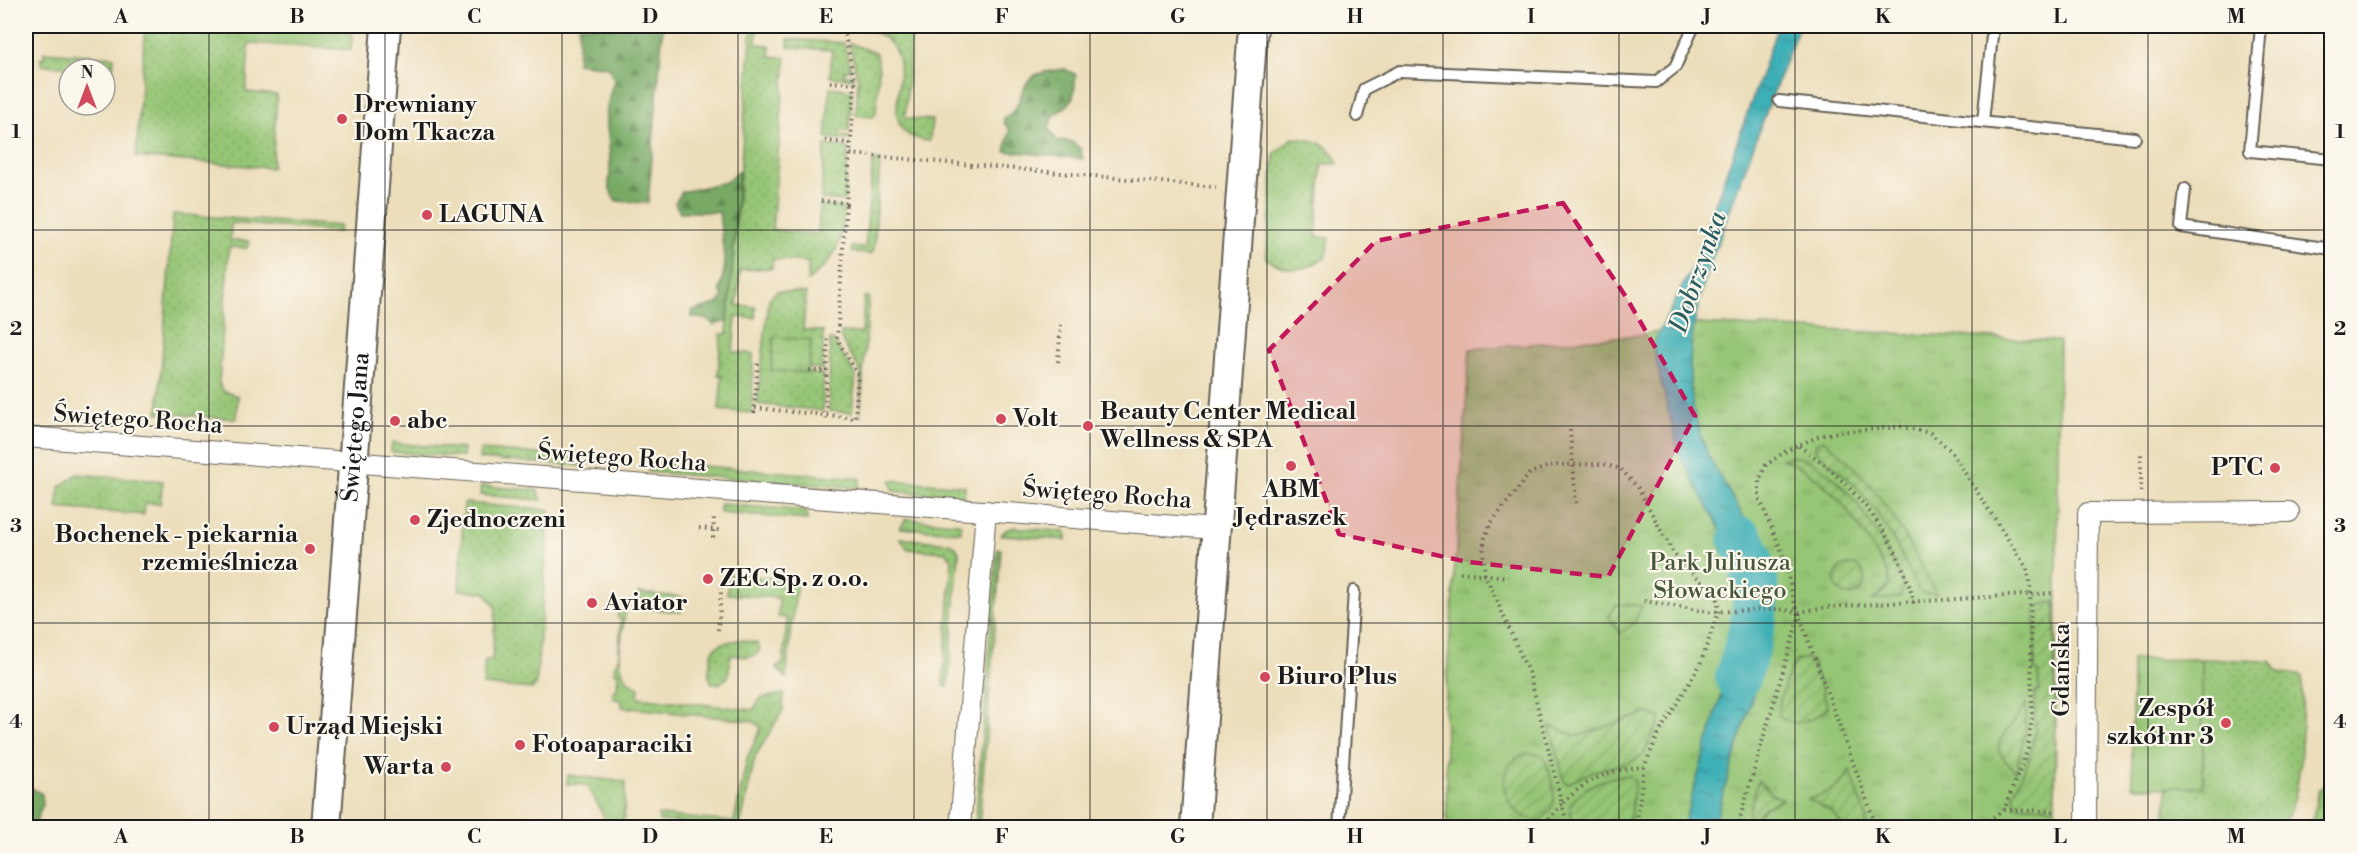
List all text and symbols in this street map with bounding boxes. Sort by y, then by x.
text: A [113,5,129,30]
text: B [289,5,305,30]
text: C [467,5,481,30]
text: D [642,5,658,30]
text: E [819,5,833,30]
text: F [995,5,1009,30]
text: G [1170,5,1186,30]
text: H [1347,5,1364,30]
text: I [1527,5,1535,30]
text: J [1700,5,1711,30]
text: K [1875,5,1892,30]
text: L [2053,5,2067,30]
text: M [2227,5,2246,30]
north arrow [57,57,117,117]
text: N [81,63,94,83]
place label: Drewniany Dom Tkacza [354,90,496,148]
marker: Drewniany Dom Tkacza [335,112,349,126]
text: 1 [11,120,21,145]
text: 1 [2335,120,2345,145]
place label: LAGUNA [439,200,545,230]
water label: Dobrzynka [1662,206,1734,338]
marker: LAGUNA [420,208,434,222]
text: 2 [10,317,22,342]
text: 2 [2334,317,2346,342]
street label: Świętego Jana [333,350,377,503]
street label: Świętego Rocha [52,397,225,441]
place label: Beauty Center Medical Wellness & SPA [1099,397,1356,455]
place label: Volt [1012,404,1058,434]
place label: abc [407,406,448,436]
marker: Volt [994,412,1008,426]
marker: abc [388,414,402,428]
marker: Beauty Center Medical Wellness & SPA [1081,419,1095,433]
street label: Świętego Rocha [536,435,709,479]
place label: PTC [2211,453,2263,483]
marker: ABM Jędraszek [1284,459,1298,473]
marker: PTC [2268,461,2282,475]
street label: Świętego Rocha [1021,472,1194,516]
place label: ABM Jędraszek [1232,475,1348,533]
place label: Zjednoczeni [427,505,566,535]
marker: Zjednoczeni [408,513,422,527]
text: 3 [10,514,22,539]
text: 3 [2334,514,2346,539]
place label: Bochenek - piekarnia rzemieślnicza [55,520,299,578]
marker: Bochenek - piekarnia rzemieślnicza [303,542,317,556]
park label: Park Juliusza Słowackiego [1649,548,1792,606]
place label: ZEC Sp. z o.o. [720,564,869,594]
marker: ZEC Sp. z o.o. [701,572,715,586]
place label: Aviator [603,588,688,618]
marker: Aviator [585,596,599,610]
street label: Gdańska [2047,622,2077,717]
place label: Biuro Plus [1277,662,1397,692]
marker: Biuro Plus [1258,670,1272,684]
place label: Zespół szkół nr 3 [2107,694,2214,752]
text: 4 [9,710,23,735]
text: 4 [2333,710,2347,735]
place label: Urząd Miejski [286,712,443,742]
marker: Zespół szkół nr 3 [2219,716,2233,730]
marker: Urząd Miejski [267,720,281,734]
place label: Fotoaparaciki [532,730,693,760]
marker: Fotoaparaciki [513,738,527,752]
place label: Warta [363,752,435,782]
marker: Warta [439,760,453,774]
text: A [113,825,129,850]
text: B [289,825,305,850]
text: C [467,825,481,850]
text: D [642,825,658,850]
text: E [819,825,833,850]
text: F [995,825,1009,850]
text: G [1170,825,1186,850]
text: H [1347,825,1364,850]
text: I [1527,825,1535,850]
text: J [1700,825,1711,850]
text: K [1875,825,1892,850]
text: L [2053,825,2067,850]
text: M [2227,825,2246,850]

